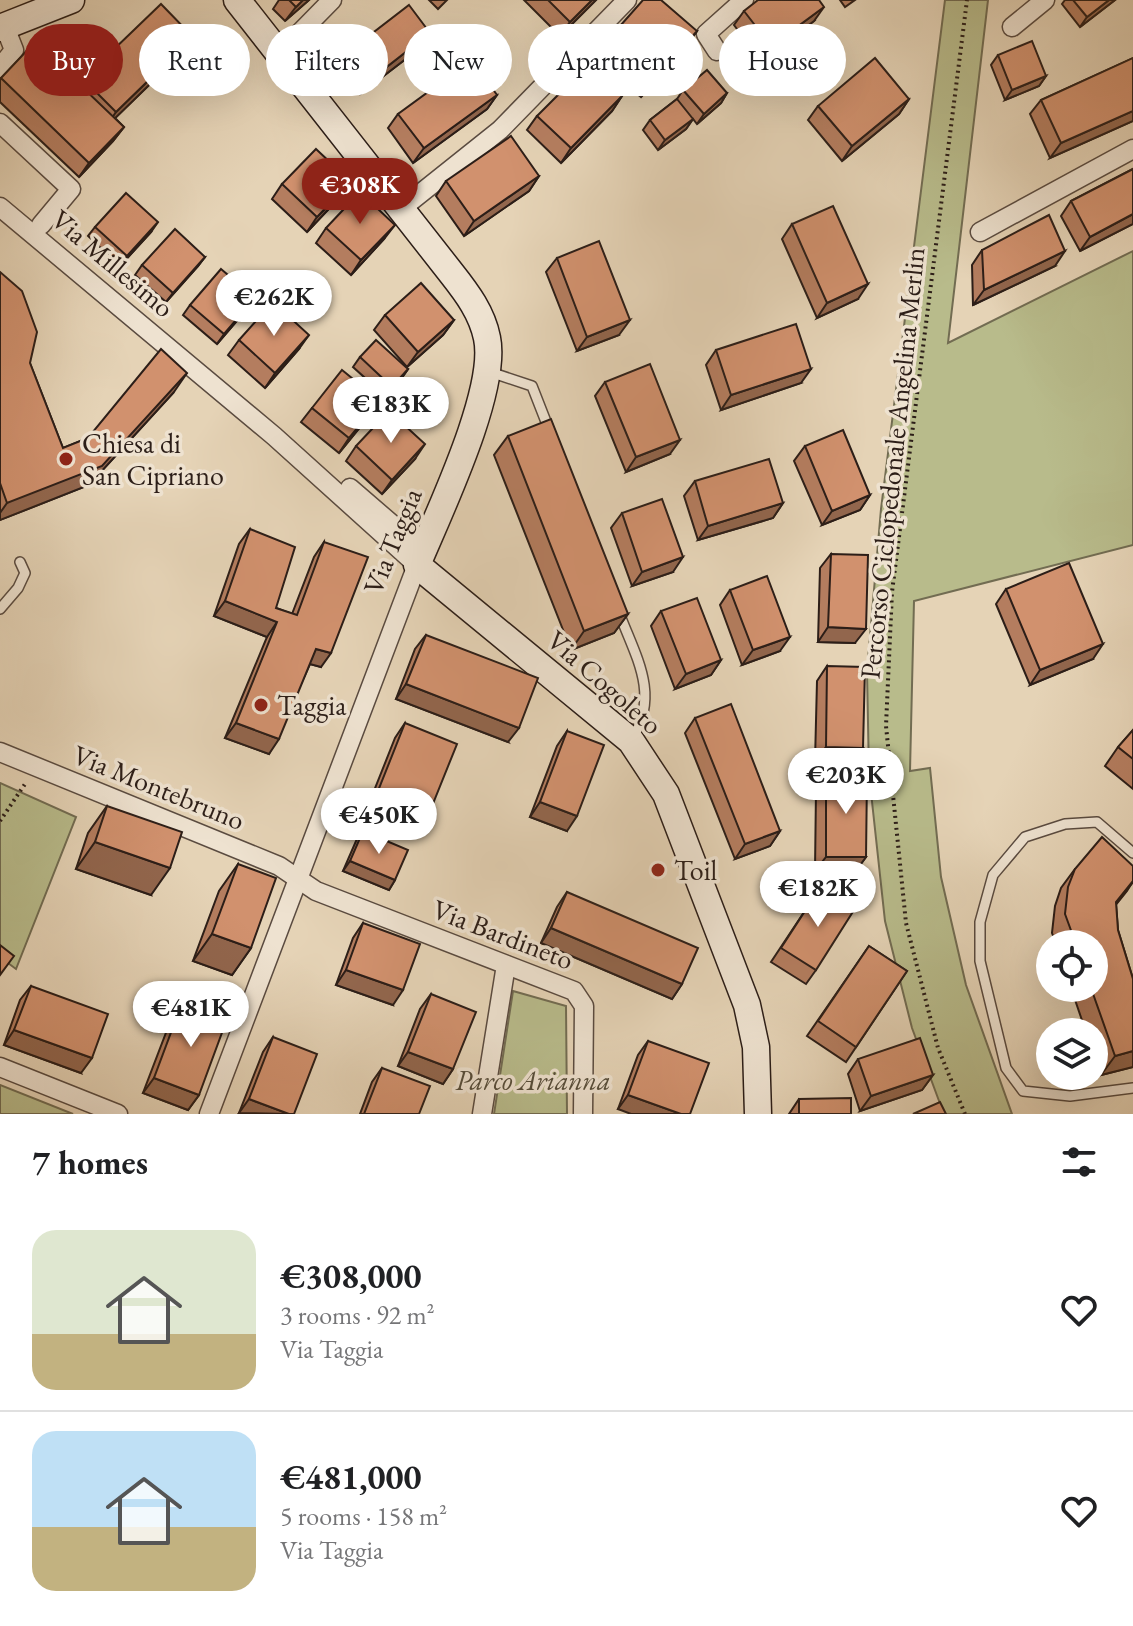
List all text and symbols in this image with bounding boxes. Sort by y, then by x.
chip: Buy [24,24,123,96]
chip: Rent [139,24,250,96]
chip: Filters [266,24,388,96]
chip: New [404,24,512,96]
chip: Apartment [528,24,703,96]
chip: House [719,24,846,96]
pin: €308K [304,158,416,226]
text: €308K [320,167,400,201]
street label: Via Millesimo [44,201,182,325]
street label: Percorso Ciclopedonale Angelina Merlin [851,245,933,681]
pin: €262K [218,270,330,338]
text: €262K [234,279,314,313]
pin: €183K [335,377,447,445]
text: €183K [351,386,431,420]
place label: Chiesa di San Cipriano [82,425,224,493]
marker: Chiesa di San Cipriano [57,450,75,468]
street label: Via Taggia [354,482,430,599]
street label: Via Cogoleto [540,622,670,742]
place label: Taggia [277,687,347,723]
marker: Taggia [252,696,270,714]
street label: Via Montebruno [68,736,250,838]
pin: €203K [790,748,902,816]
text: €203K [806,757,886,791]
pin: €450K [323,788,435,856]
text: €450K [339,797,419,831]
place label: Toil [674,852,718,888]
marker: Toil [649,861,667,879]
pin: €182K [762,861,874,929]
text: €182K [778,870,858,904]
street label: Via Bardineto [427,891,579,977]
map controls [1036,930,1108,1090]
button: locate [1036,930,1108,1002]
pin: €481K [135,981,247,1049]
text: €481K [151,990,231,1024]
button: layers [1036,1018,1108,1090]
park label: Parco Arianna [455,1062,611,1098]
text: 7 homes [32,1140,148,1184]
icon: filters [1057,1140,1101,1184]
text: €308,000 [280,1254,421,1298]
icon: home [96,1262,192,1358]
icon: heart [1057,1288,1101,1332]
text: 3 rooms · 92 m² [280,1298,435,1332]
text: Via Taggia [280,1332,383,1366]
text: €481,000 [280,1455,421,1499]
icon: home [96,1463,192,1559]
icon: heart [1057,1489,1101,1533]
text: 5 rooms · 158 m² [280,1499,447,1533]
text: Via Taggia [280,1533,383,1567]

